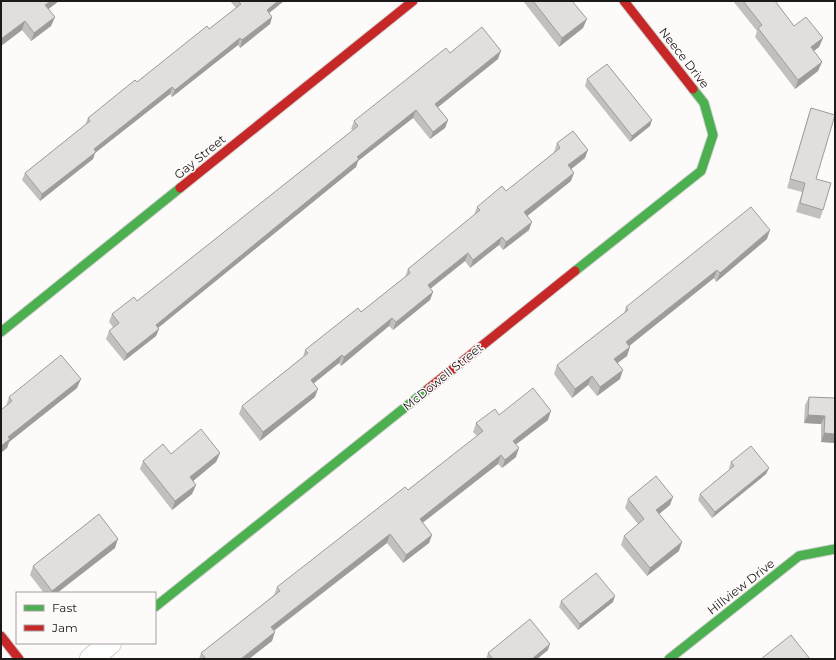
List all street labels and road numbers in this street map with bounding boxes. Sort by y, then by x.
street label: Neece Drive [656,24,713,91]
street label: Gay Street [171,131,229,182]
street label: McDowell Street [400,340,486,414]
street label: Hillview Drive [704,556,777,618]

